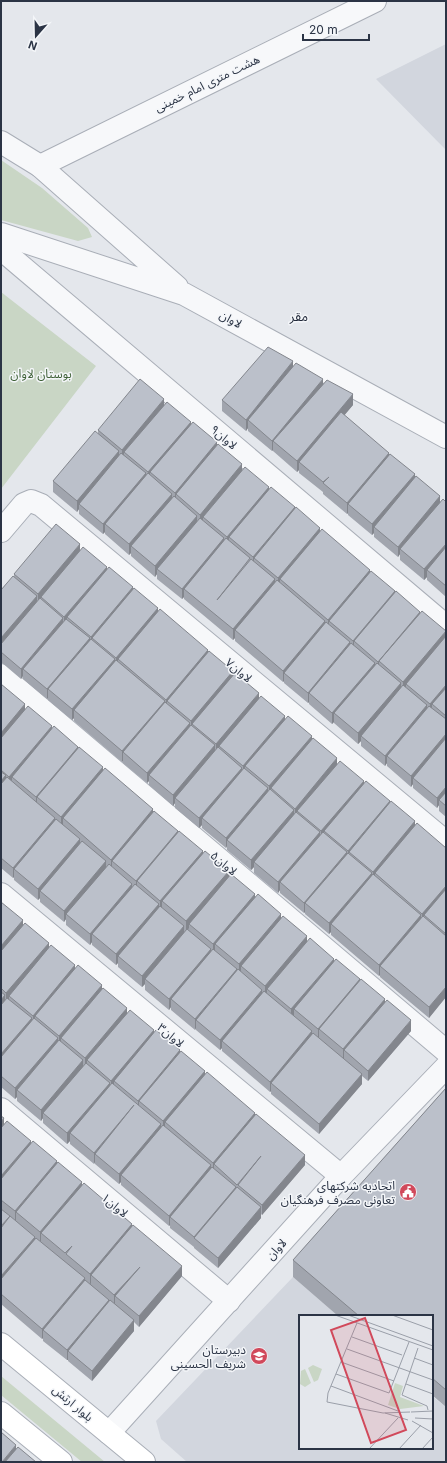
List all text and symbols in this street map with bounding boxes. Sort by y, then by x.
north arrow [16,16,56,56]
scale bar [303,16,369,42]
text: 20 m [309,22,338,37]
text: N [26,37,39,53]
street label: هشت متری امام خمینی [152,51,263,117]
street label: لاوان [217,307,245,331]
district label: مقر [289,308,308,324]
park label: بوستان لاوان [10,366,72,381]
street label: ۹لاوان [208,422,240,452]
street label: ۷لاوان [223,655,255,685]
street label: ۵لاوان [208,848,240,878]
street label: ۳لاوان [155,1020,187,1050]
place label: اتحادیه شرکتهای تعاونی مصرف فرهنگیان [281,1178,395,1207]
public building icon: اتحادیه شرکتهای تعاونی مصرف فرهنگیان [398,1182,418,1202]
street label: ۱لاوان [99,1190,131,1220]
street label: لاوان [263,1235,289,1263]
inset map [299,1315,433,1449]
place label: دبیرستان شریف الحسینی [171,1342,246,1371]
school or university icon: دبیرستان شریف الحسینی [249,1346,269,1366]
street label: بلوار ارتش [49,1382,97,1424]

